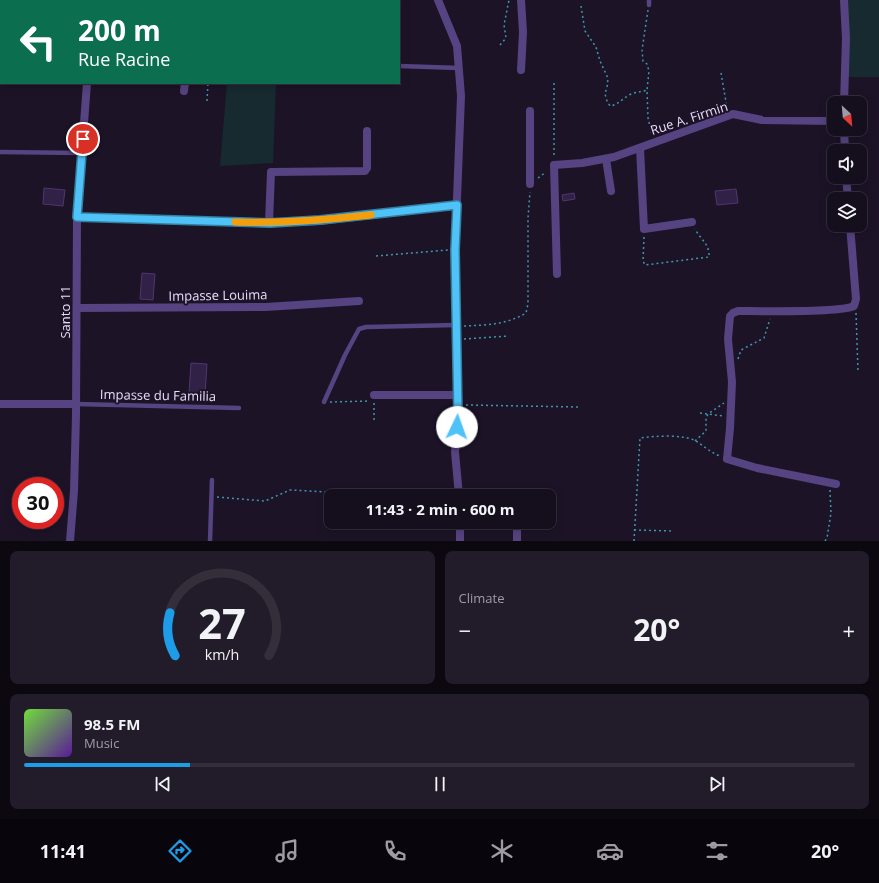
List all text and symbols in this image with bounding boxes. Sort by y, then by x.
text: 200 m [78,11,161,49]
icon: left [12,16,64,68]
text: Rue Racine [78,47,170,71]
north arrow [827,96,867,136]
map controls [827,96,867,232]
street label: Rue A. Firmin [648,97,730,139]
pin [66,122,100,156]
icon: arrive [72,128,94,150]
button: sound [827,144,867,184]
button: layers [827,192,867,232]
street label: Santo 11 [56,285,74,339]
street label: Impasse Louima [168,285,268,305]
street label: Impasse du Familia [100,385,216,405]
position arrow [436,406,478,448]
speed limit sign: 30 [12,477,64,529]
text: 11:43 · 2 min · 600 m [366,499,514,519]
text: Climate [459,589,504,607]
text: 27 [198,594,246,650]
text: 20° [633,609,680,650]
text: − [459,615,471,645]
text: + [842,615,855,645]
text: km/h [205,644,240,663]
text: 98.5 FM [84,714,140,734]
text: Music [84,734,119,752]
icon: previous [152,773,174,795]
icon: pause [429,773,451,795]
icon: next [706,773,728,795]
icon: directions [166,837,194,865]
icon: music [273,837,301,865]
icon: phone [381,837,409,865]
icon: climate [488,837,516,865]
icon: car [596,837,624,865]
icon: filters [703,837,731,865]
text: 11:41 [40,839,86,863]
text: 20° [811,839,839,863]

